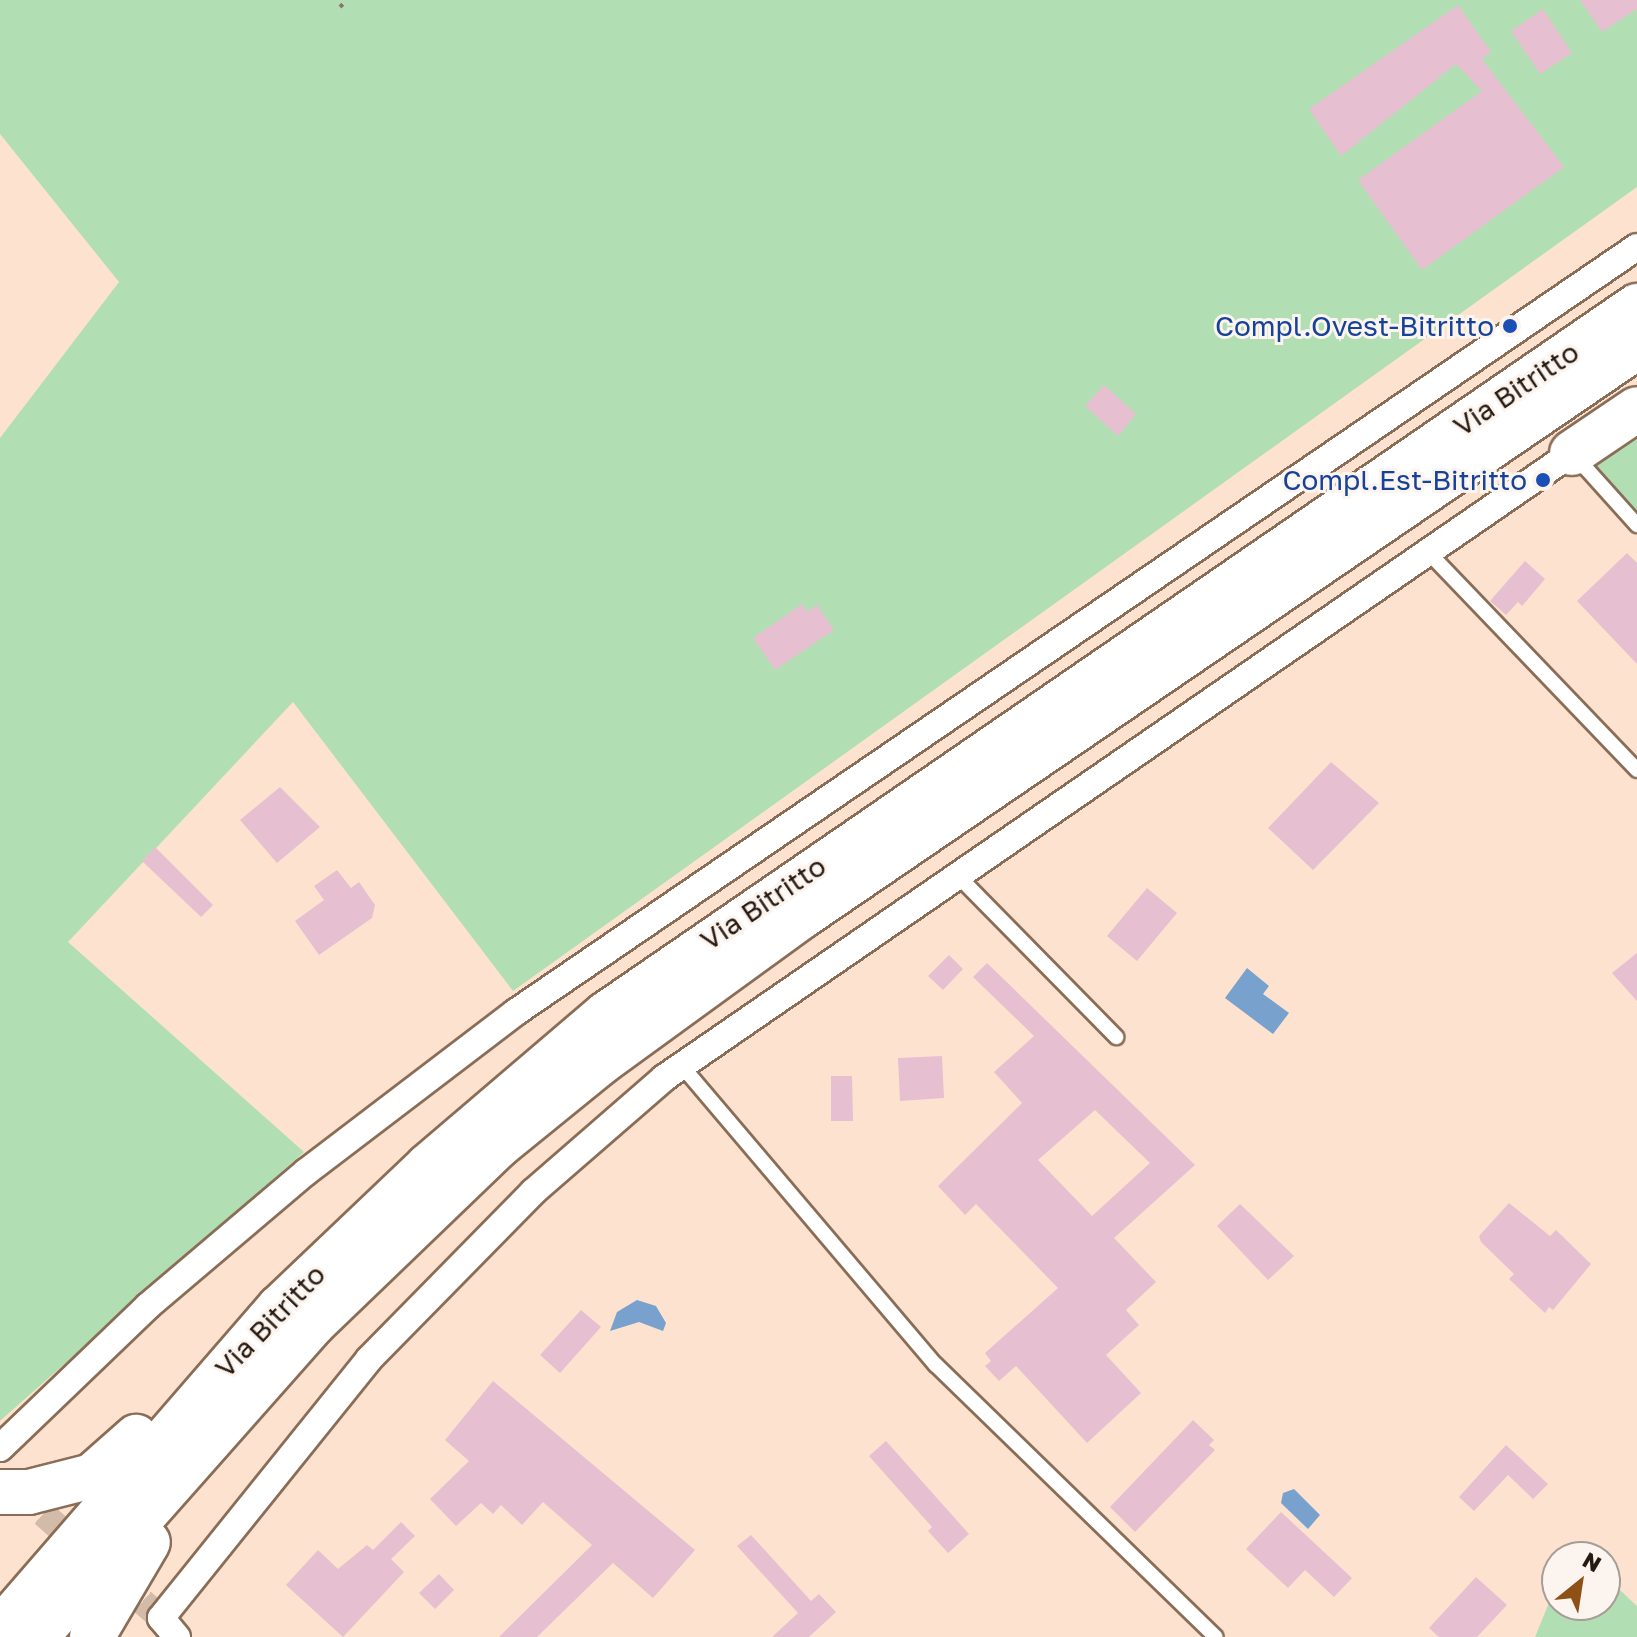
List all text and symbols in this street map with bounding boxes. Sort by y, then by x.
place label: Compl.Ovest-Bitritto [1215,309,1494,343]
marker: Compl.Ovest-Bitritto [1501,317,1519,335]
street label: Via Bitritto [1447,335,1585,443]
place label: Compl.Est-Bitritto [1282,463,1527,497]
marker: Compl.Est-Bitritto [1534,471,1552,489]
street label: Via Bitritto [694,849,832,957]
street label: Via Bitritto [208,1258,332,1384]
north arrow [1541,1541,1621,1621]
text: N [1578,1546,1606,1577]

